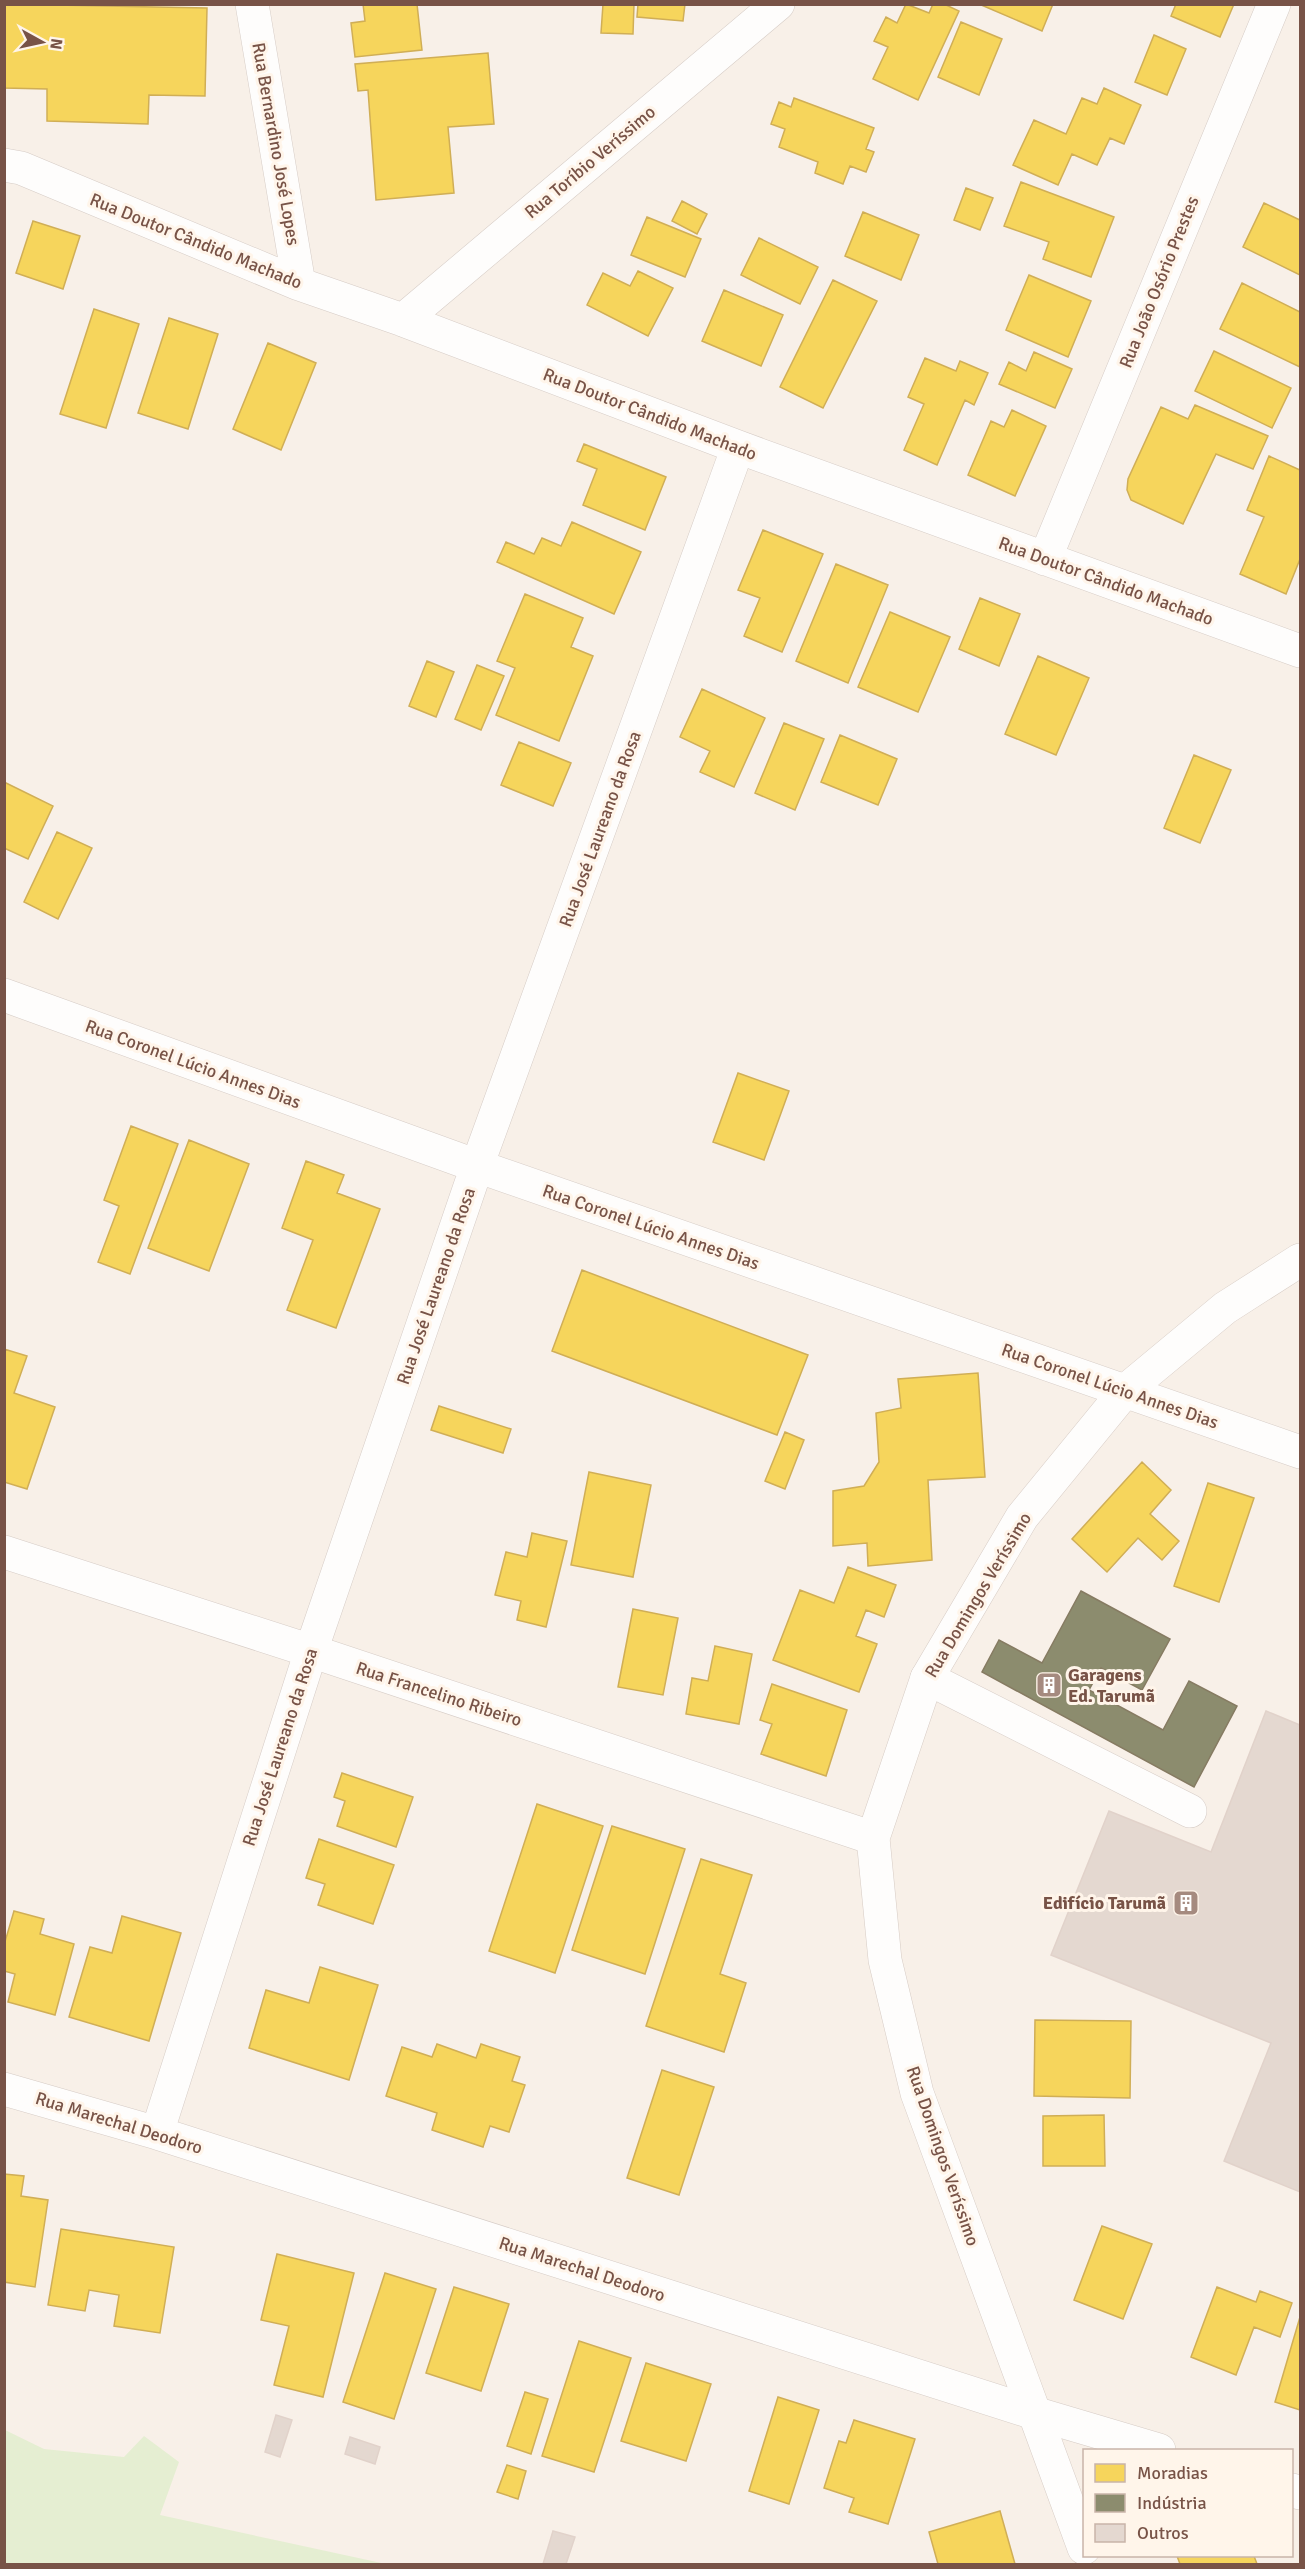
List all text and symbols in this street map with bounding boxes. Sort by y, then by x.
north arrow [12,12,72,72]
text: N [45,37,67,51]
street label: Rua Bernardino José Lopes [247,41,305,247]
street label: Rua Toríbio Veríssimo [520,101,660,223]
street label: Rua Doutor Cândido Machado [87,188,305,294]
street label: Rua João Osório Prestes [1114,193,1204,371]
street label: Rua Doutor Cândido Machado [540,363,760,465]
street label: Rua Doutor Cândido Machado [996,532,1216,630]
street label: Rua José Laureano da Rosa [554,728,646,930]
street label: Rua Coronel Lúcio Annes Dias [82,1015,304,1113]
street label: Rua Coronel Lúcio Annes Dias [540,1180,762,1275]
street label: Rua José Laureano da Rosa [392,1185,480,1387]
street label: Rua Coronel Lúcio Annes Dias [999,1339,1221,1434]
street label: Rua Domingos Veríssimo [920,1508,1036,1682]
street label: Rua José Laureano da Rosa [238,1645,322,1849]
street label: Rua Francelino Ribeiro [353,1657,525,1731]
place label: Garagens Ed. Tarumã [1068,1664,1155,1707]
building icon: Garagens Ed. Tarumã [1034,1670,1064,1700]
building icon: Edifício Tarumã [1171,1888,1201,1918]
place label: Edifício Tarumã [1043,1892,1166,1914]
street label: Rua Domingos Veríssimo [902,2063,984,2249]
street label: Rua Marechal Deodoro [33,2087,205,2159]
street label: Rua Marechal Deodoro [496,2232,668,2306]
legend [1083,2449,1293,2557]
text: Moradias [1137,2462,1208,2484]
text: Indústria [1137,2492,1207,2514]
text: Outros [1137,2522,1189,2544]

